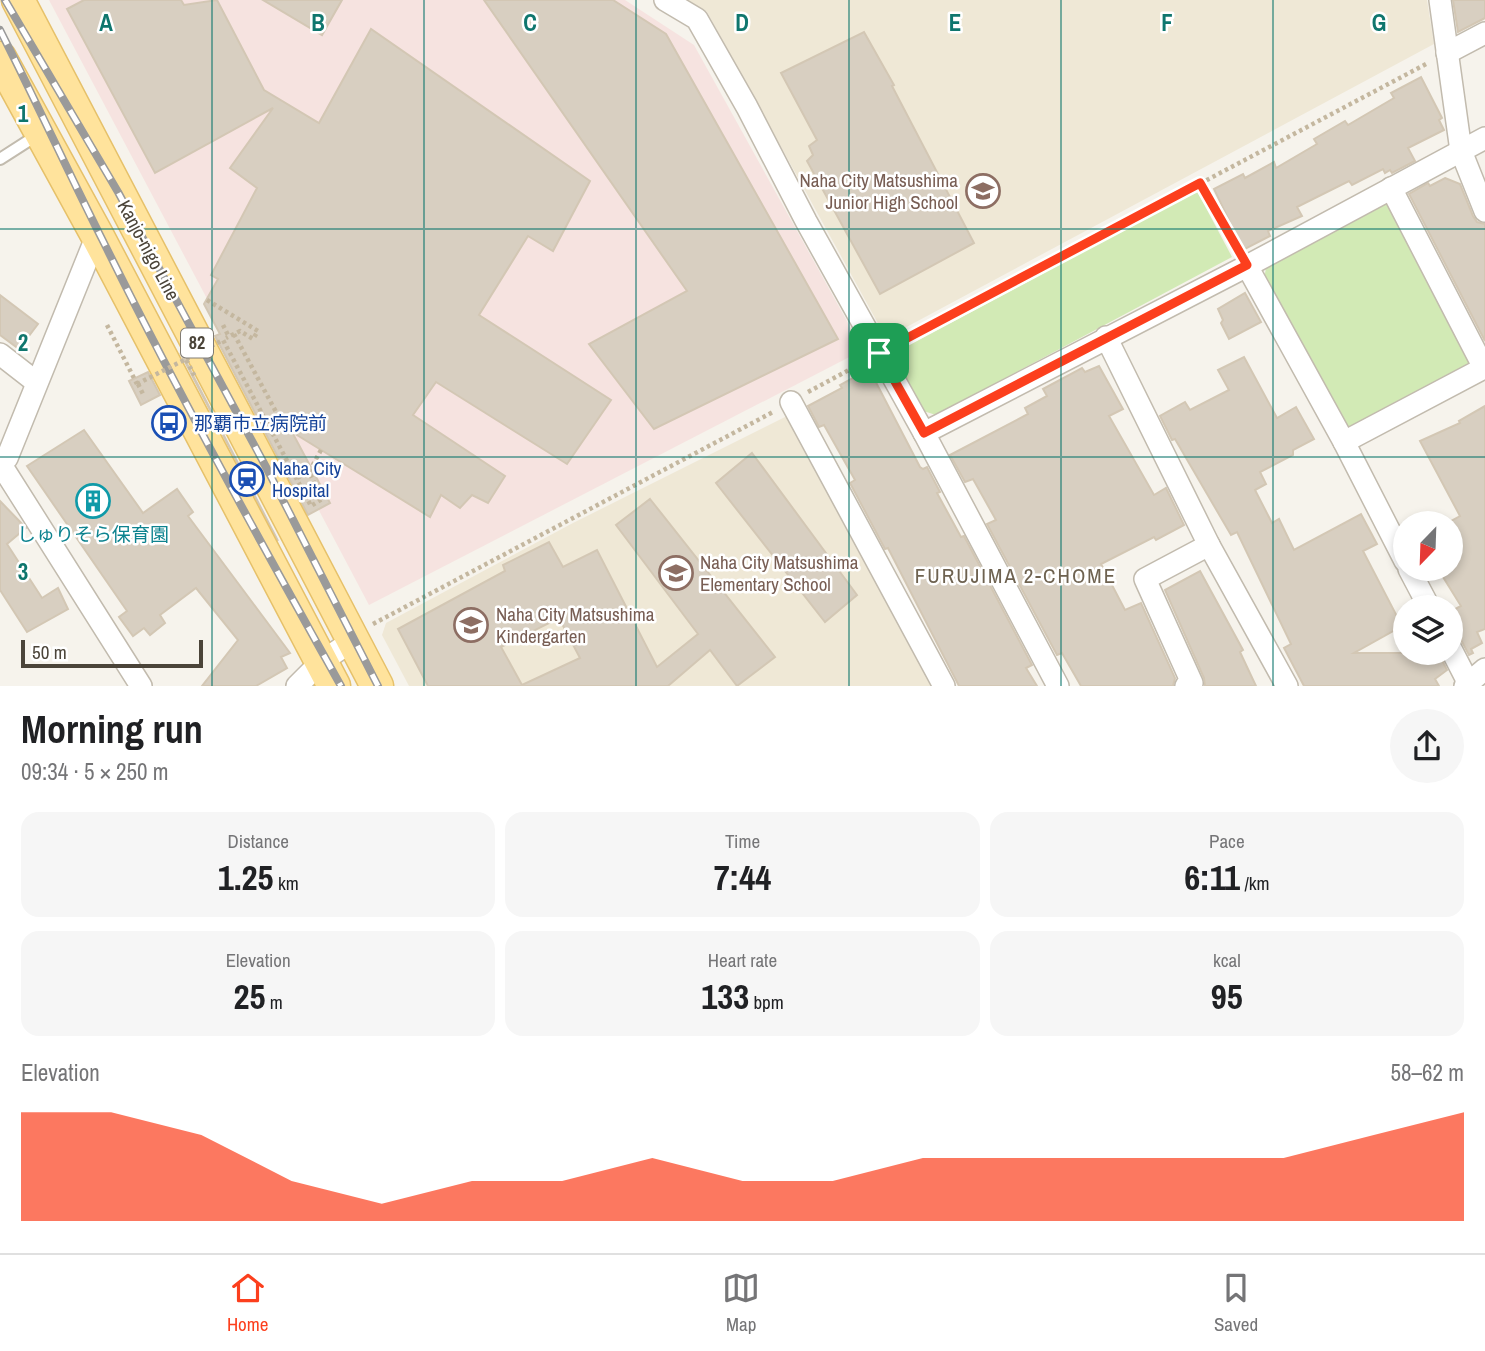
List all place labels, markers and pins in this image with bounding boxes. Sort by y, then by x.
place label: Naha City Matsushima Junior High School [800,167,958,215]
school or university icon: Naha City Matsushima Junior High School [964,172,1002,210]
pin [849,323,909,383]
bus stop icon: 那覇市立病院前 [150,404,188,442]
place label: 那覇市立病院前 [194,410,327,436]
place label: Naha City Hospital [272,455,341,503]
station icon: Naha City Hospital [228,460,266,498]
building icon: しゅりそら保育園 [74,482,112,520]
place label: しゅりそら保育園 [17,521,169,547]
place label: Naha City Matsushima Elementary School [700,549,859,597]
school or university icon: Naha City Matsushima Elementary School [657,554,695,592]
place label: Naha City Matsushima Kindergarten [496,601,655,649]
school or university icon: Naha City Matsushima Kindergarten [452,606,490,644]

